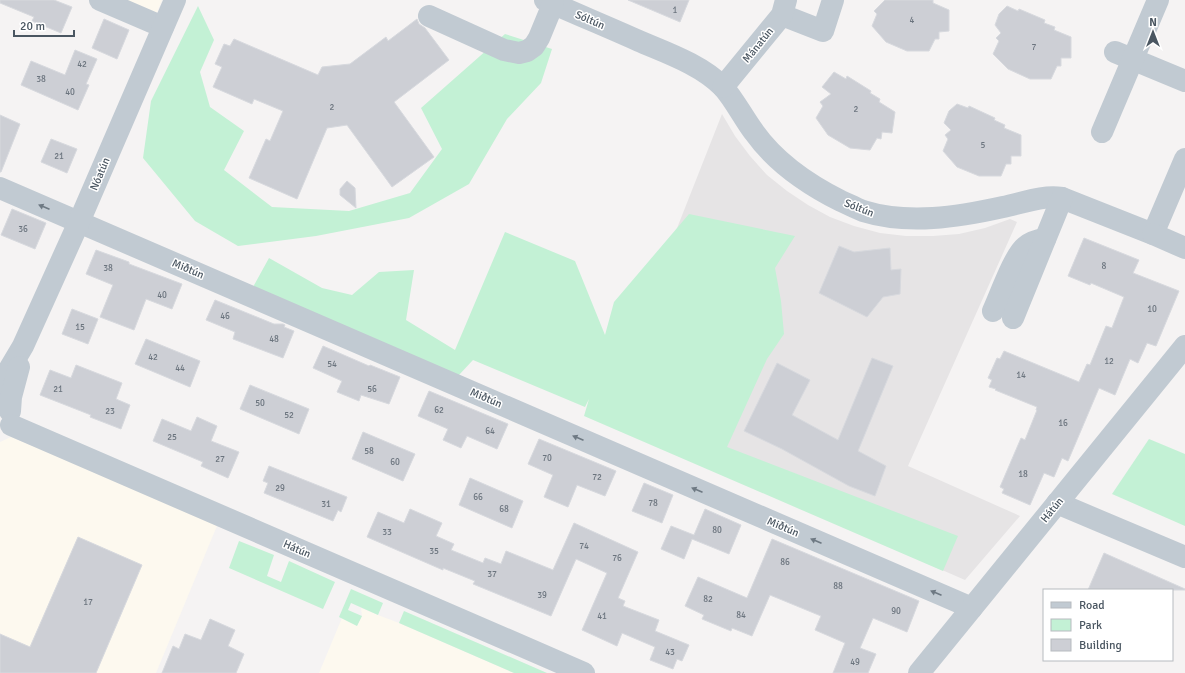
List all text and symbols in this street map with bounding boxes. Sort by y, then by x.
house number: 1 [673,5,678,16]
street label: Sóltún [573,8,607,32]
scale bar [14,12,74,38]
north arrow [1133,12,1173,52]
house number: 4 [910,15,915,26]
text: N [1149,16,1157,29]
text: 20 m [20,19,45,34]
street label: Mánatún [740,25,776,65]
house number: 7 [1032,42,1037,53]
house number: 42 [77,59,87,70]
house number: 38 [36,74,46,85]
house number: 40 [65,87,75,98]
house number: 2 [330,102,335,113]
house number: 2 [854,104,859,115]
house number: 5 [981,140,986,151]
house number: 21 [54,151,64,162]
street label: Nóatún [87,156,113,192]
street label: Sóltún [842,196,876,220]
one-way arrow [37,203,49,209]
house number: 36 [18,224,28,235]
street label: Miðtún [170,256,206,282]
house number: 8 [1102,261,1107,272]
house number: 38 [103,263,113,274]
house number: 40 [157,290,167,301]
house number: 10 [1147,304,1157,315]
house number: 46 [220,311,230,322]
house number: 15 [75,322,85,333]
house number: 48 [269,334,279,345]
house number: 42 [148,352,158,363]
house number: 12 [1104,356,1114,367]
house number: 54 [327,359,337,370]
house number: 44 [175,363,185,374]
house number: 14 [1016,370,1026,381]
house number: 21 [53,384,63,395]
house number: 56 [367,384,377,395]
street label: Miðtún [468,385,504,411]
house number: 50 [255,398,265,409]
house number: 62 [434,405,444,416]
house number: 23 [105,406,115,417]
house number: 52 [284,410,294,421]
house number: 16 [1058,418,1068,429]
house number: 64 [485,426,495,437]
house number: 25 [167,432,177,443]
one-way arrow [572,435,583,441]
house number: 58 [364,446,374,457]
house number: 70 [542,453,552,464]
house number: 27 [215,454,225,465]
house number: 60 [390,457,400,468]
house number: 18 [1018,469,1028,480]
house number: 72 [592,472,602,483]
house number: 29 [275,483,285,494]
one-way arrow [691,486,703,492]
house number: 66 [473,492,483,503]
street label: Hátún [1038,495,1066,525]
house number: 78 [648,498,658,509]
house number: 31 [321,499,331,510]
house number: 68 [499,504,509,515]
street label: Miðtún [765,514,801,540]
house number: 80 [712,525,722,536]
house number: 33 [382,527,392,538]
street label: Hátún [281,537,313,561]
one-way arrow [810,538,822,544]
house number: 74 [579,541,589,552]
house number: 35 [429,546,439,557]
house number: 76 [612,553,622,564]
house number: 86 [780,557,790,568]
house number: 37 [487,569,497,580]
house number: 88 [833,581,843,592]
legend [1043,589,1173,661]
house number: 39 [537,590,547,601]
one-way arrow [930,590,941,596]
house number: 82 [703,594,713,605]
house number: 17 [83,597,93,608]
text: Road [1079,598,1105,613]
house number: 90 [891,606,901,617]
house number: 84 [736,610,746,621]
house number: 41 [597,611,607,622]
text: Park [1079,618,1102,633]
text: Building [1079,638,1122,653]
house number: 43 [665,647,675,658]
house number: 49 [850,657,860,668]

